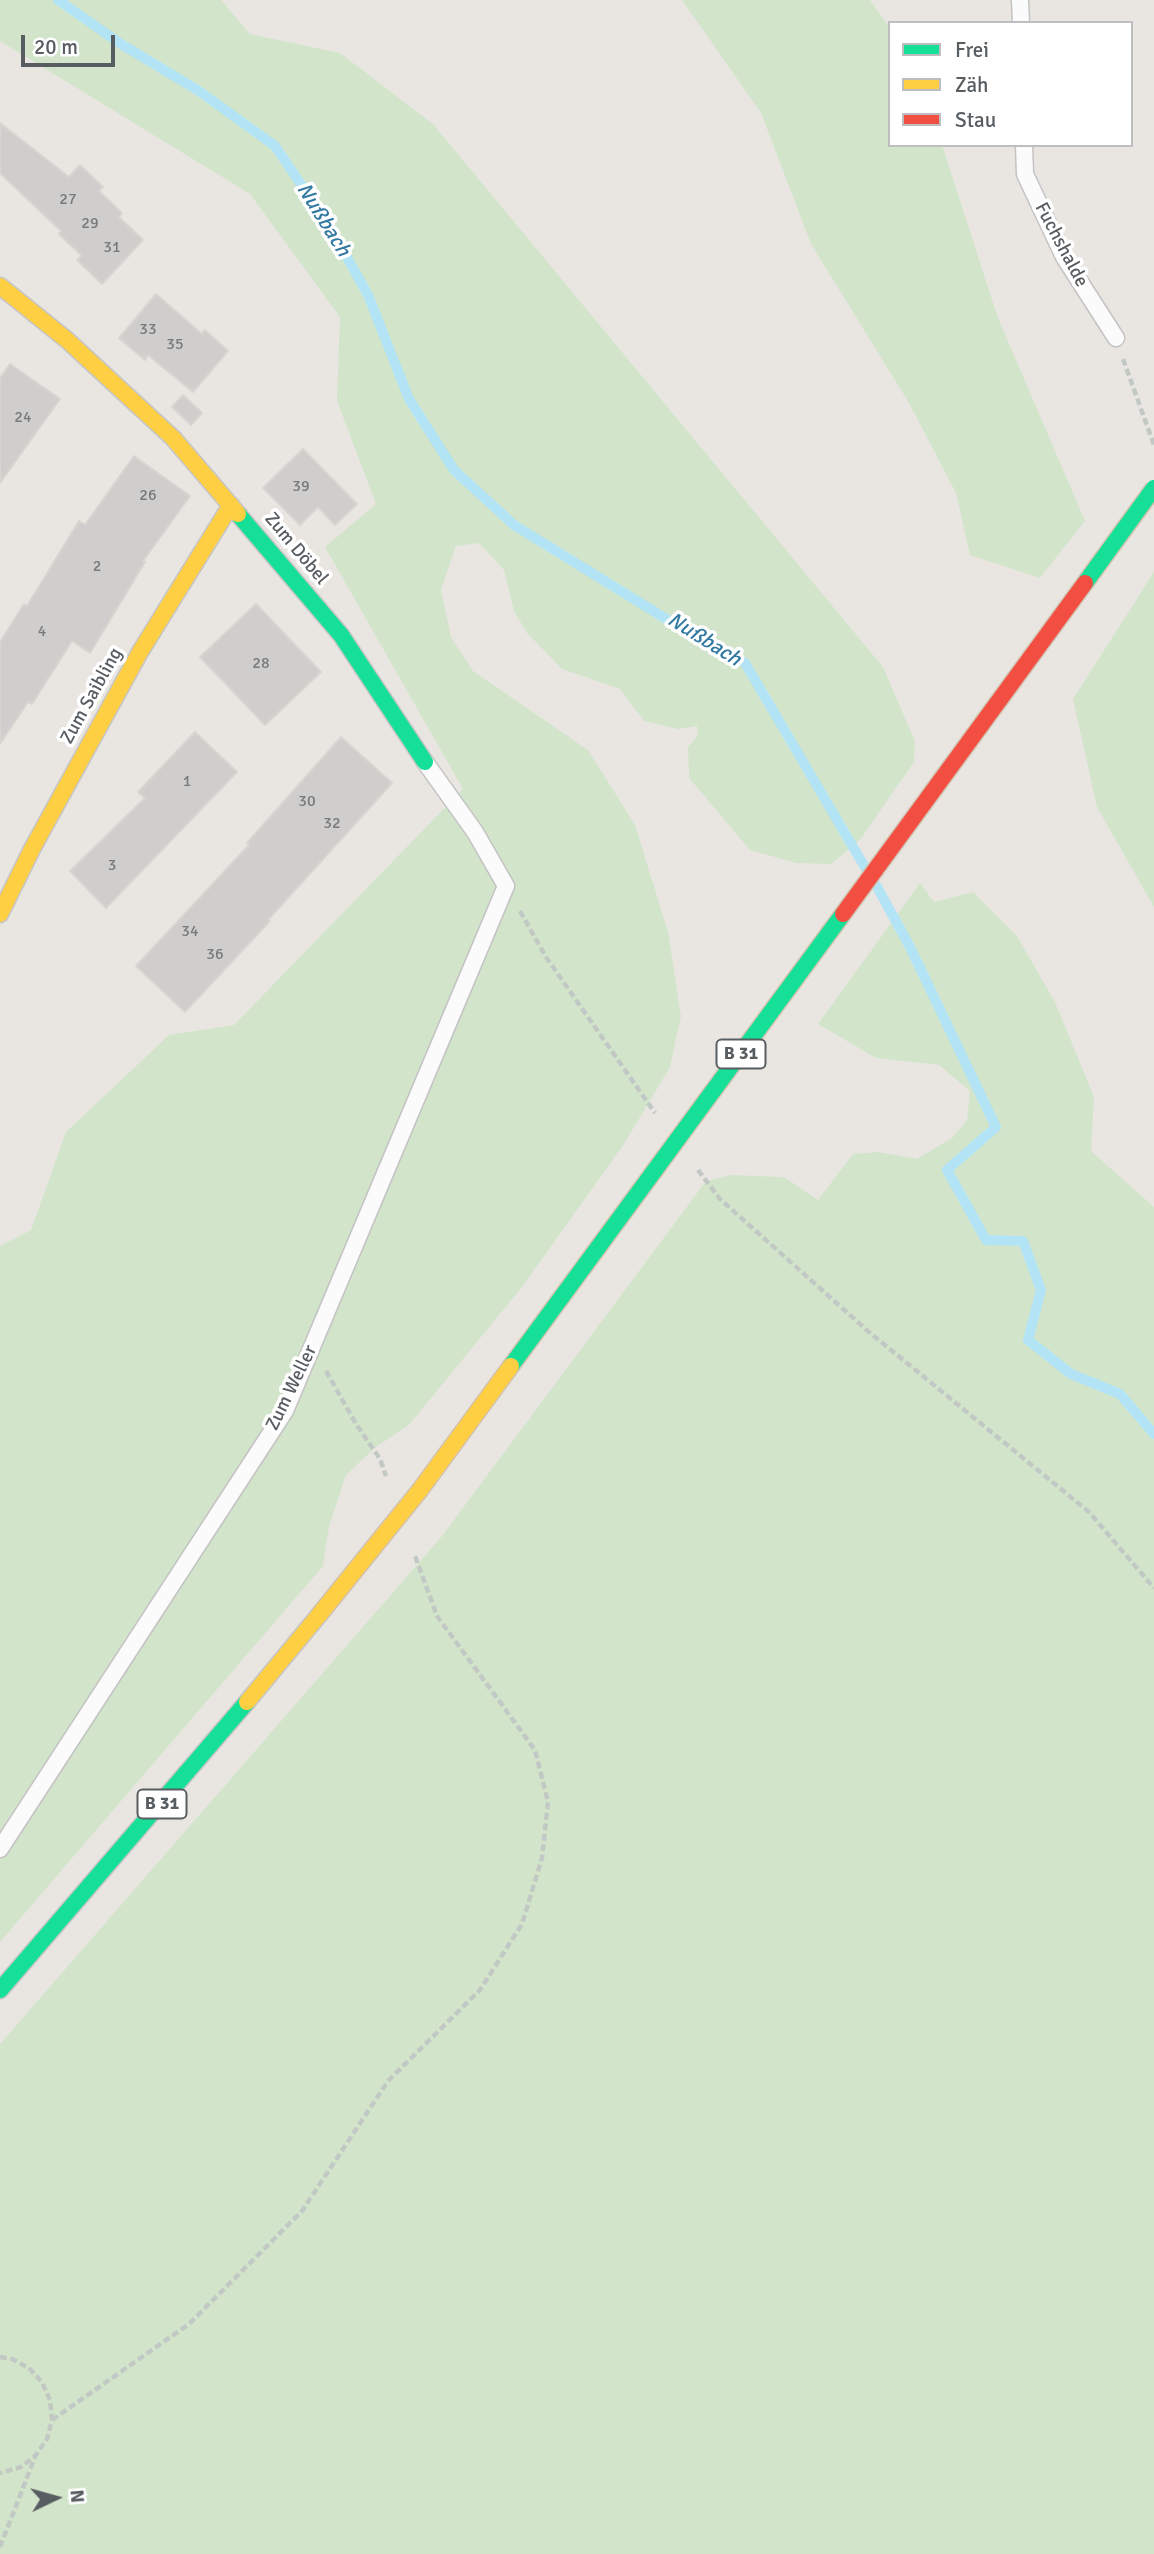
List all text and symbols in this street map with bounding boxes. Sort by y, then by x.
scale bar [24,21,119,65]
legend [888,21,1133,147]
text: 20 m [34,34,78,60]
text: Frei [955,37,989,63]
text: Zäh [955,72,989,98]
text: Stau [955,107,996,133]
water label: Nußbach [291,179,355,261]
house number: 27 [59,190,77,210]
street label: Fuchshalde [1029,199,1093,291]
house number: 29 [81,214,99,234]
house number: 31 [103,238,121,258]
house number: 33 [139,320,157,340]
house number: 35 [166,335,184,355]
house number: 24 [14,408,32,428]
house number: 39 [292,477,310,497]
house number: 26 [139,486,157,506]
street label: Zum Döbel [259,508,333,590]
house number: 2 [93,557,101,577]
water label: Nußbach [663,608,745,672]
house number: 4 [38,622,46,642]
street label: Zum Saibling [56,644,128,748]
house number: 28 [252,654,270,674]
house number: 1 [183,772,191,792]
house number: 30 [298,792,316,812]
house number: 32 [323,814,341,834]
house number: 3 [108,856,116,876]
house number: 34 [181,922,199,942]
house number: 36 [206,945,224,965]
road number: B 31 [716,1040,766,1069]
street label: Zum Weller [262,1342,322,1434]
road number: B 31 [138,1790,186,1818]
north arrow [21,2463,91,2533]
text: N [64,2489,89,2504]

